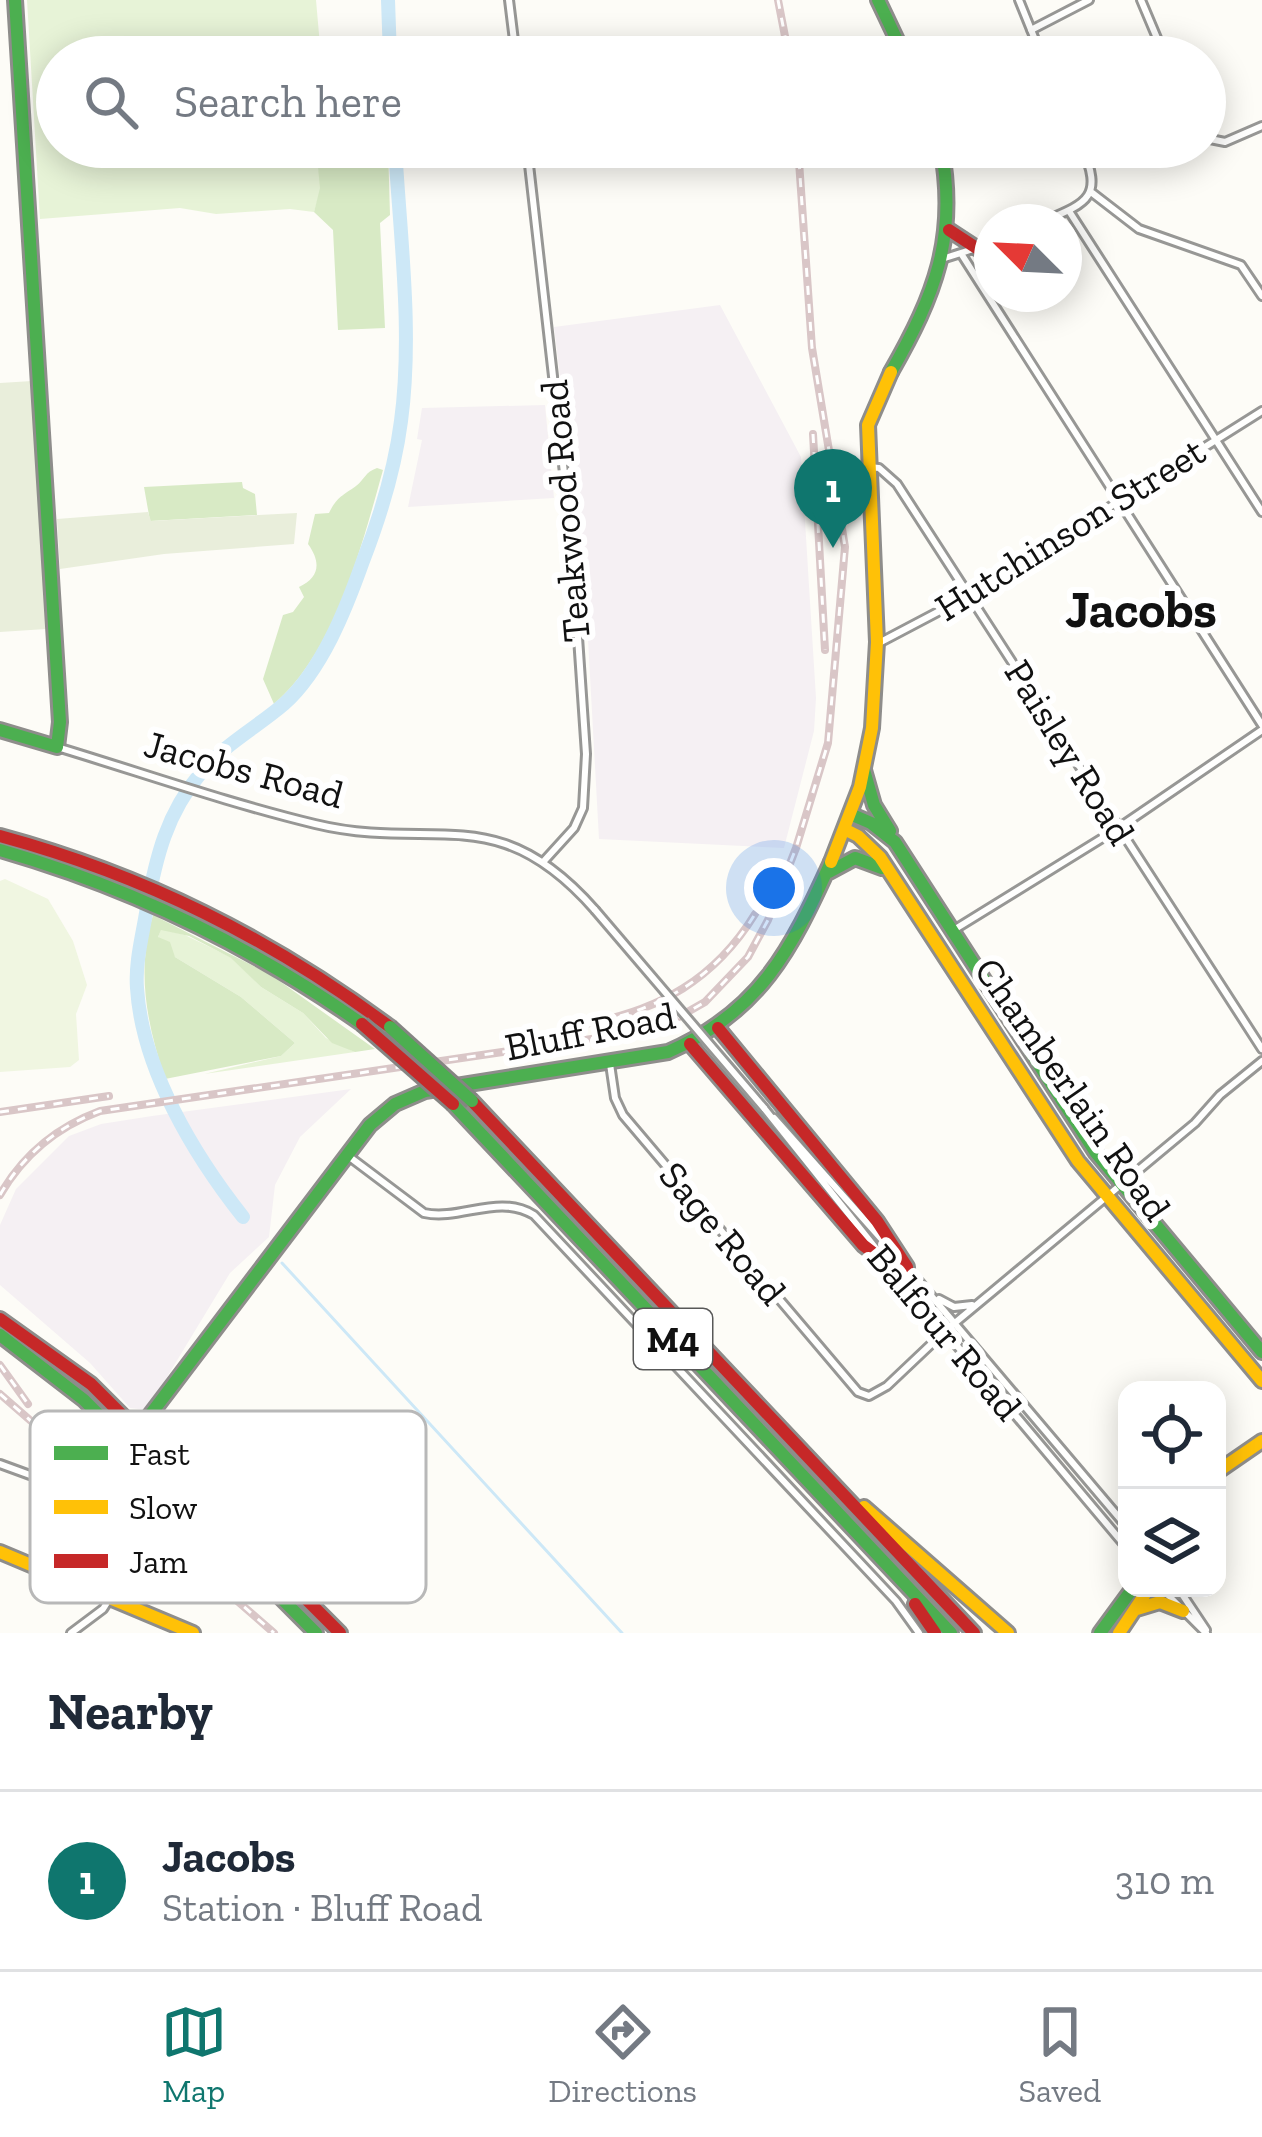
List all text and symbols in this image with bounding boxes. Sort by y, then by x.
search box [36,36,1226,168]
icon: search [78,69,144,135]
text: Search here [174,75,402,129]
north arrow [974,204,1082,312]
street label: Teakwood Road [530,378,600,644]
street label: Hutchinson Street [926,427,1214,631]
pin: 1 [794,449,872,548]
district label: Jacobs [1065,579,1217,640]
street label: Paisley Road [995,651,1145,853]
street label: Jacobs Road [139,720,349,818]
your location [744,858,804,918]
street label: Chamberlain Road [965,949,1181,1229]
street label: Bluff Road [501,991,679,1071]
street label: Sage Road [650,1152,796,1314]
street label: Balfour Road [858,1234,1032,1430]
road number: M4 [634,1309,712,1369]
map controls [1118,1381,1226,1597]
button: locate [1118,1381,1226,1489]
legend [30,1411,426,1603]
text: Fast [129,1434,190,1473]
text: Slow [129,1488,197,1527]
button: layers [1118,1489,1226,1597]
text: Jam [129,1542,188,1581]
text: Nearby [48,1681,213,1742]
text: Jacobs [162,1830,296,1884]
text: 1 [79,1857,95,1904]
text: 310 m [1115,1857,1214,1904]
text: Station · Bluff Road [162,1884,482,1931]
tab: Map [161,1999,227,2110]
tab: Directions [548,1999,697,2110]
tab: Saved [1019,1999,1101,2110]

